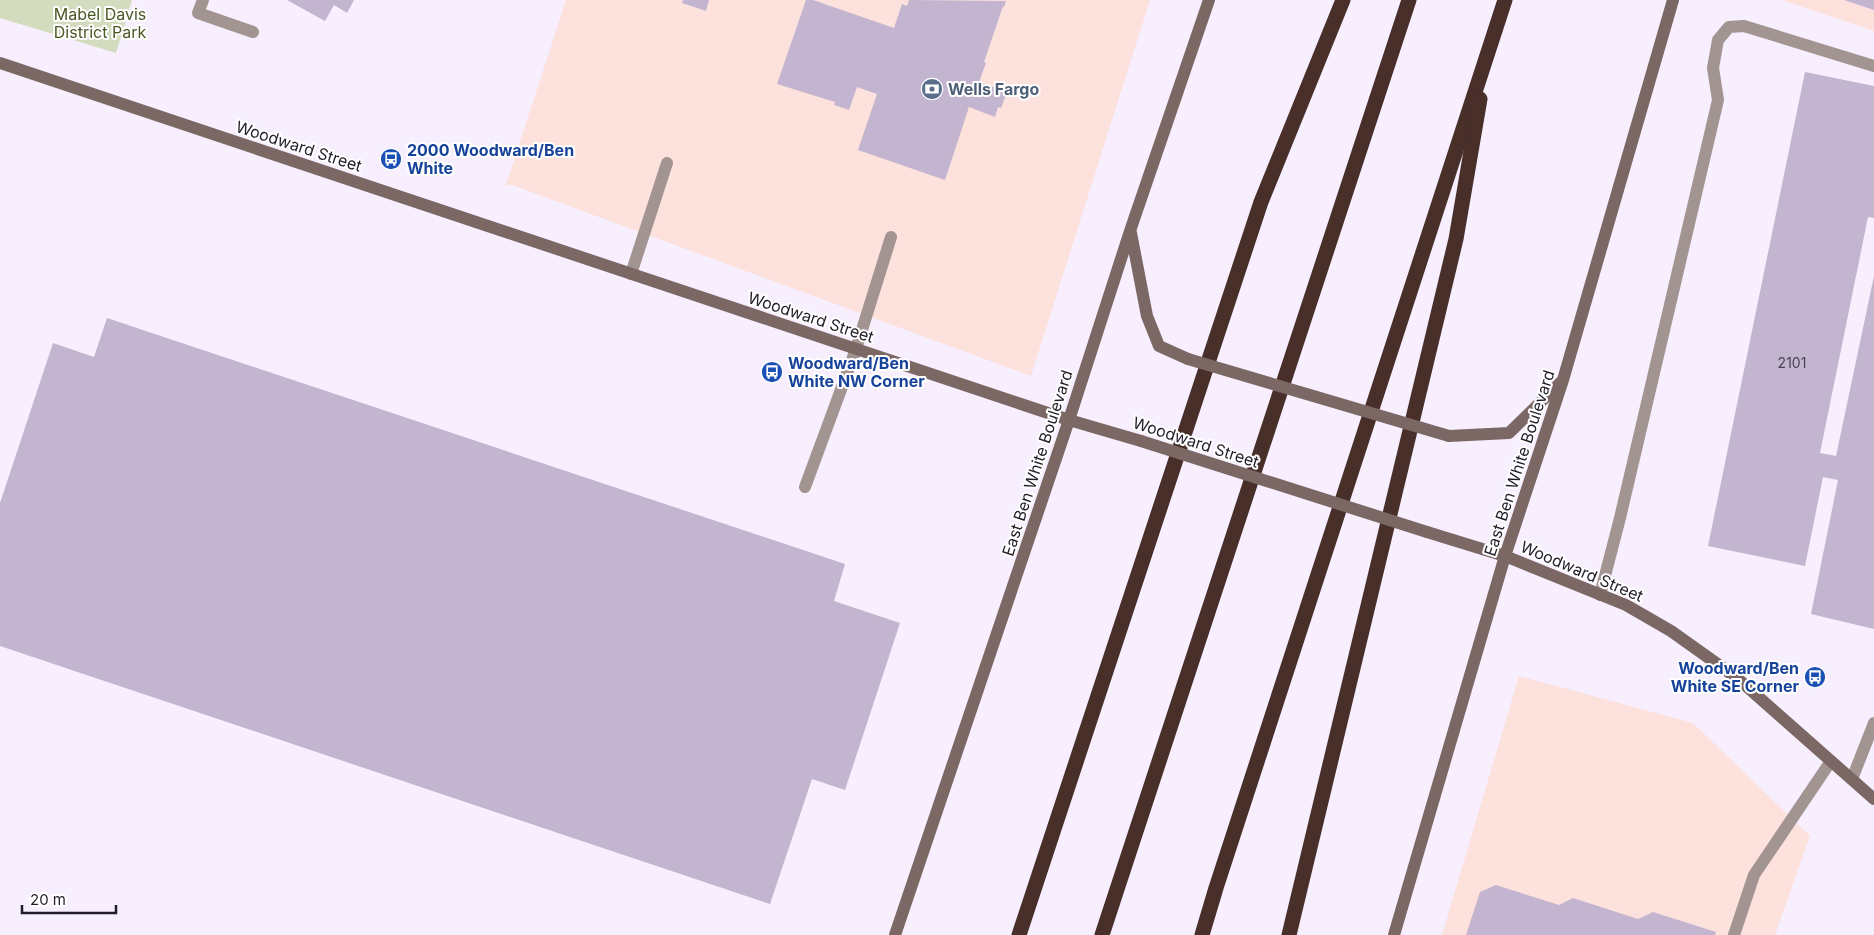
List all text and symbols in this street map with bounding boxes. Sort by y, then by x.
park label: Mabel Davis District Park [54,4,146,42]
bank icon: Wells Fargo [920,77,944,101]
place label: Wells Fargo [948,79,1039,99]
street label: Woodward Street [234,116,364,176]
place label: 2000 Woodward/Ben White [407,140,574,178]
bus stop icon: 2000 Woodward/Ben White [379,147,403,171]
street label: Woodward Street [746,287,876,347]
place label: Woodward/Ben White NW Corner [788,353,925,391]
house number: 2101 [1778,354,1806,371]
bus stop icon: Woodward/Ben White NW Corner [760,360,784,384]
street label: East Ben White Boulevard [997,367,1077,559]
street label: East Ben White Boulevard [1479,367,1559,559]
street label: Woodward Street [1131,412,1261,472]
street label: Woodward Street [1518,536,1646,606]
place label: Woodward/Ben White SE Corner [1671,658,1799,696]
bus stop icon: Woodward/Ben White SE Corner [1803,665,1827,689]
scale bar [22,882,116,914]
text: 20 m [30,890,66,909]

